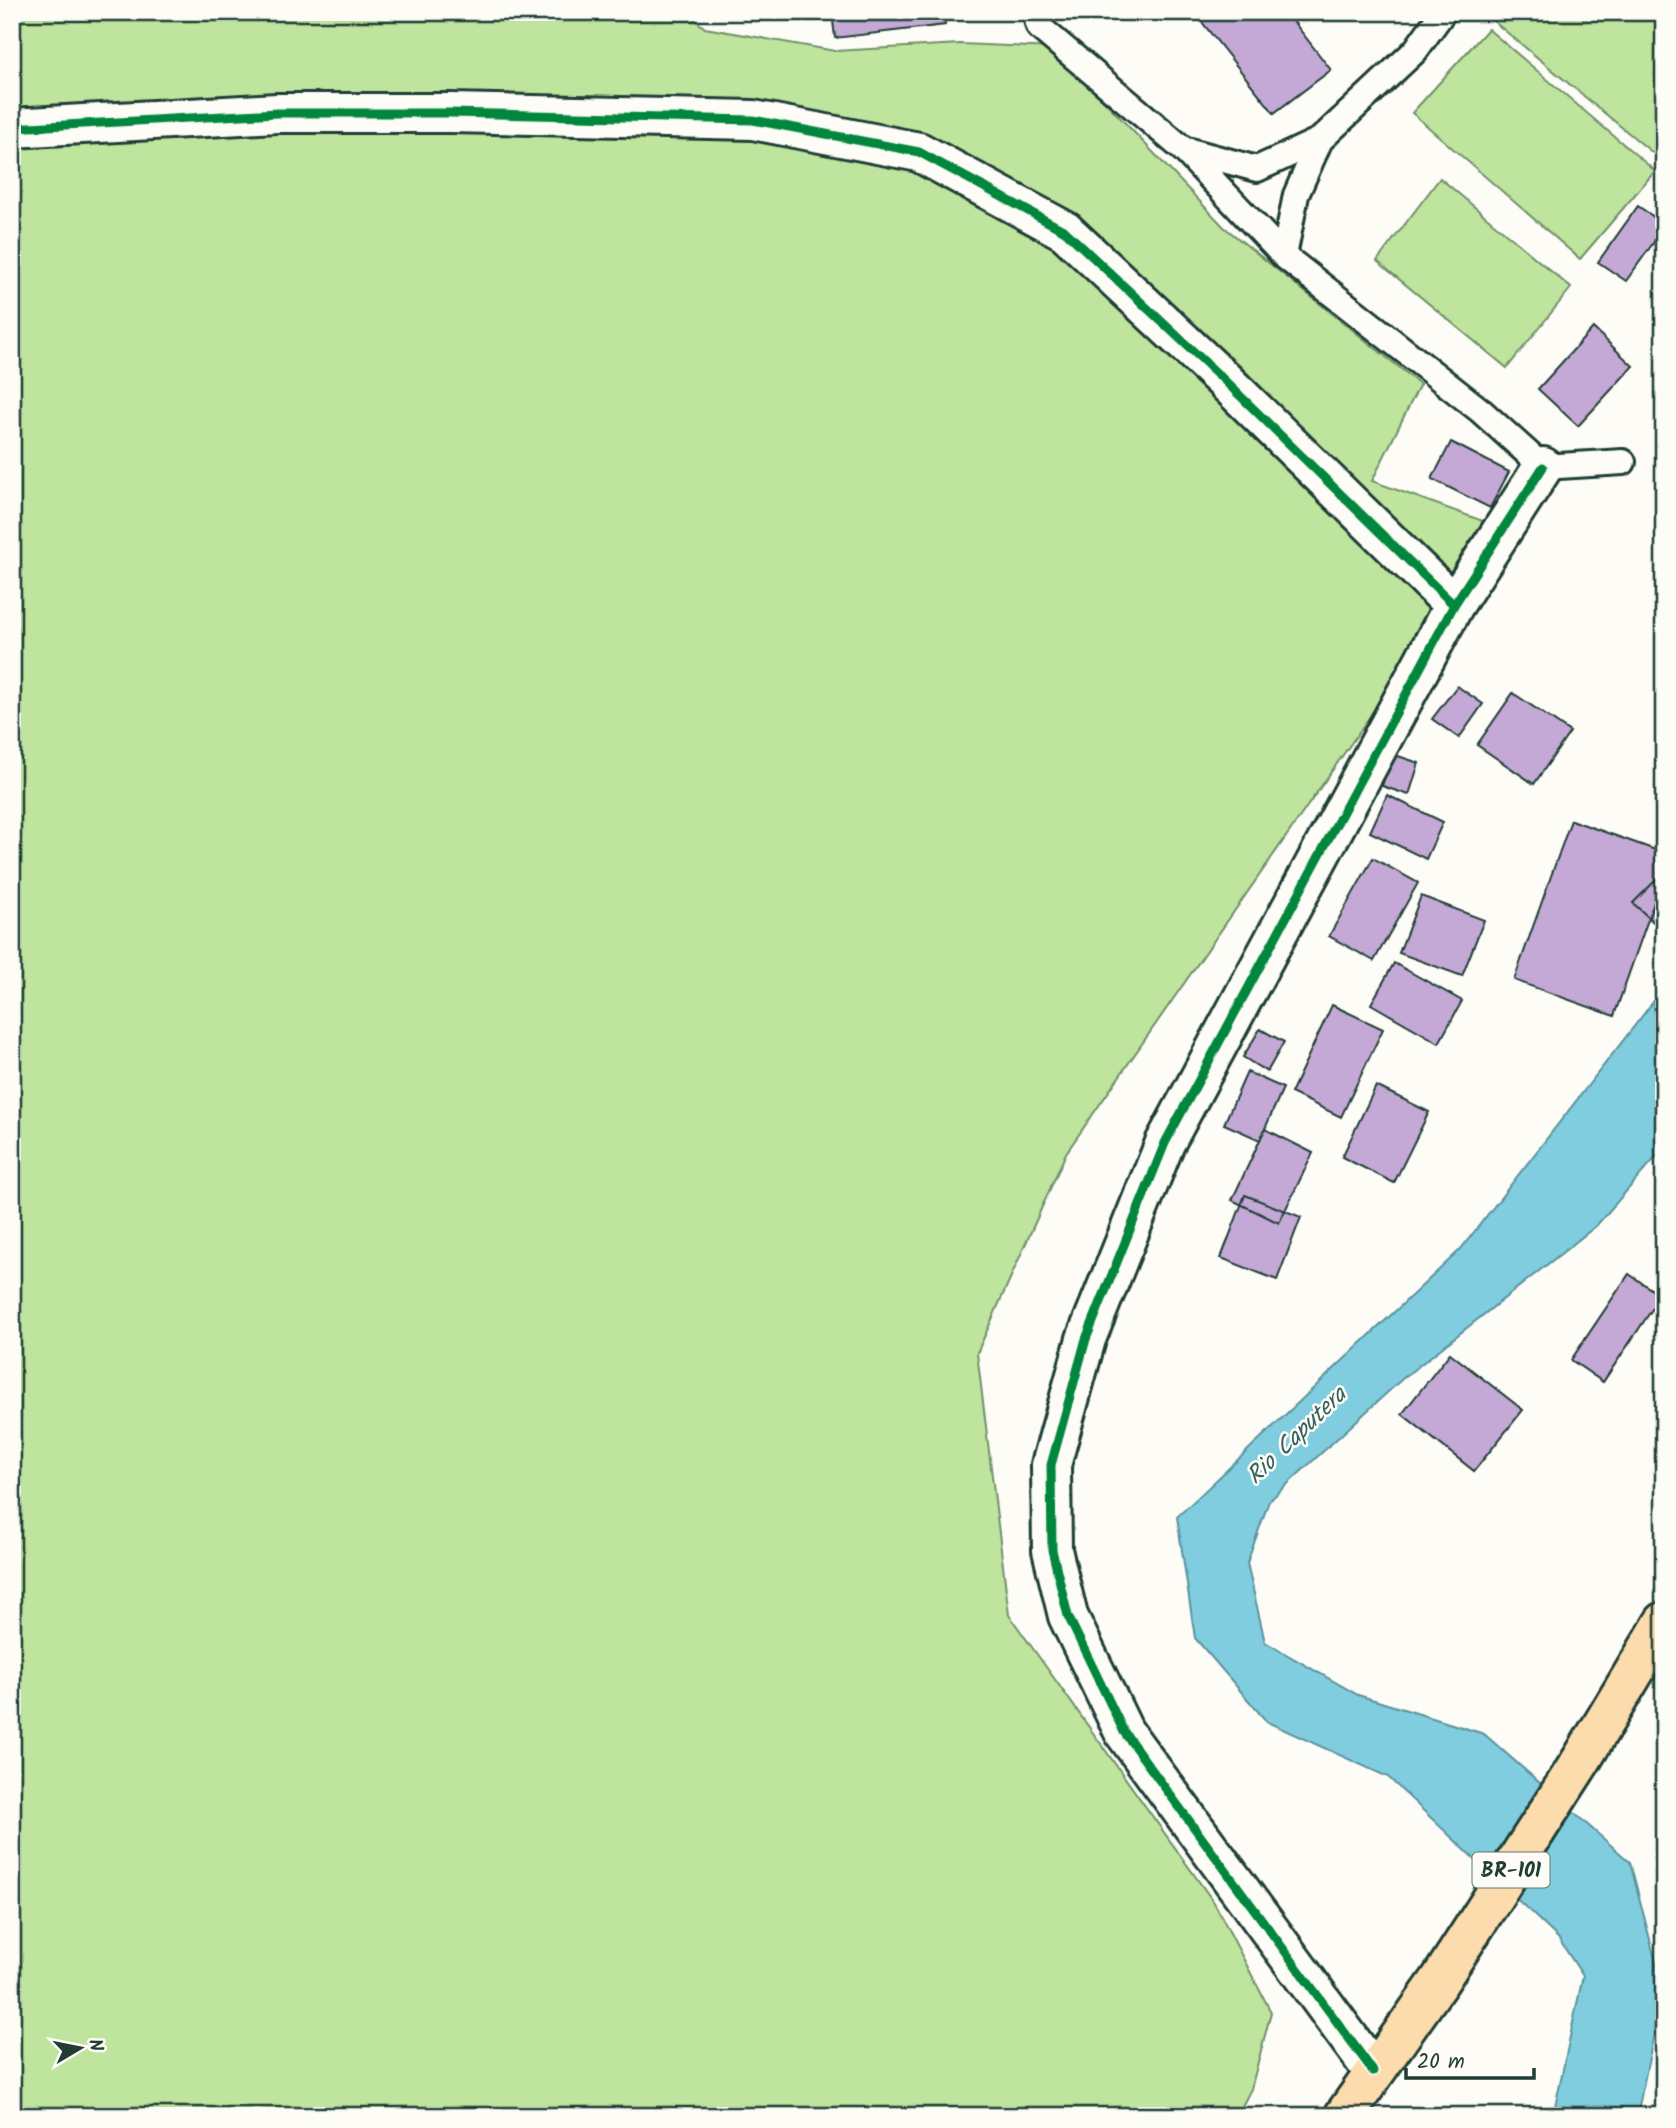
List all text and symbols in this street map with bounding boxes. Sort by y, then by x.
water label: Rio Caputera [1237,1376,1358,1495]
road number: BR-101 [1472,1853,1550,1888]
north arrow [46,2012,116,2082]
text: N [79,2037,111,2054]
scale bar [1406,2037,1534,2081]
text: 20 m [1417,2046,1465,2079]

